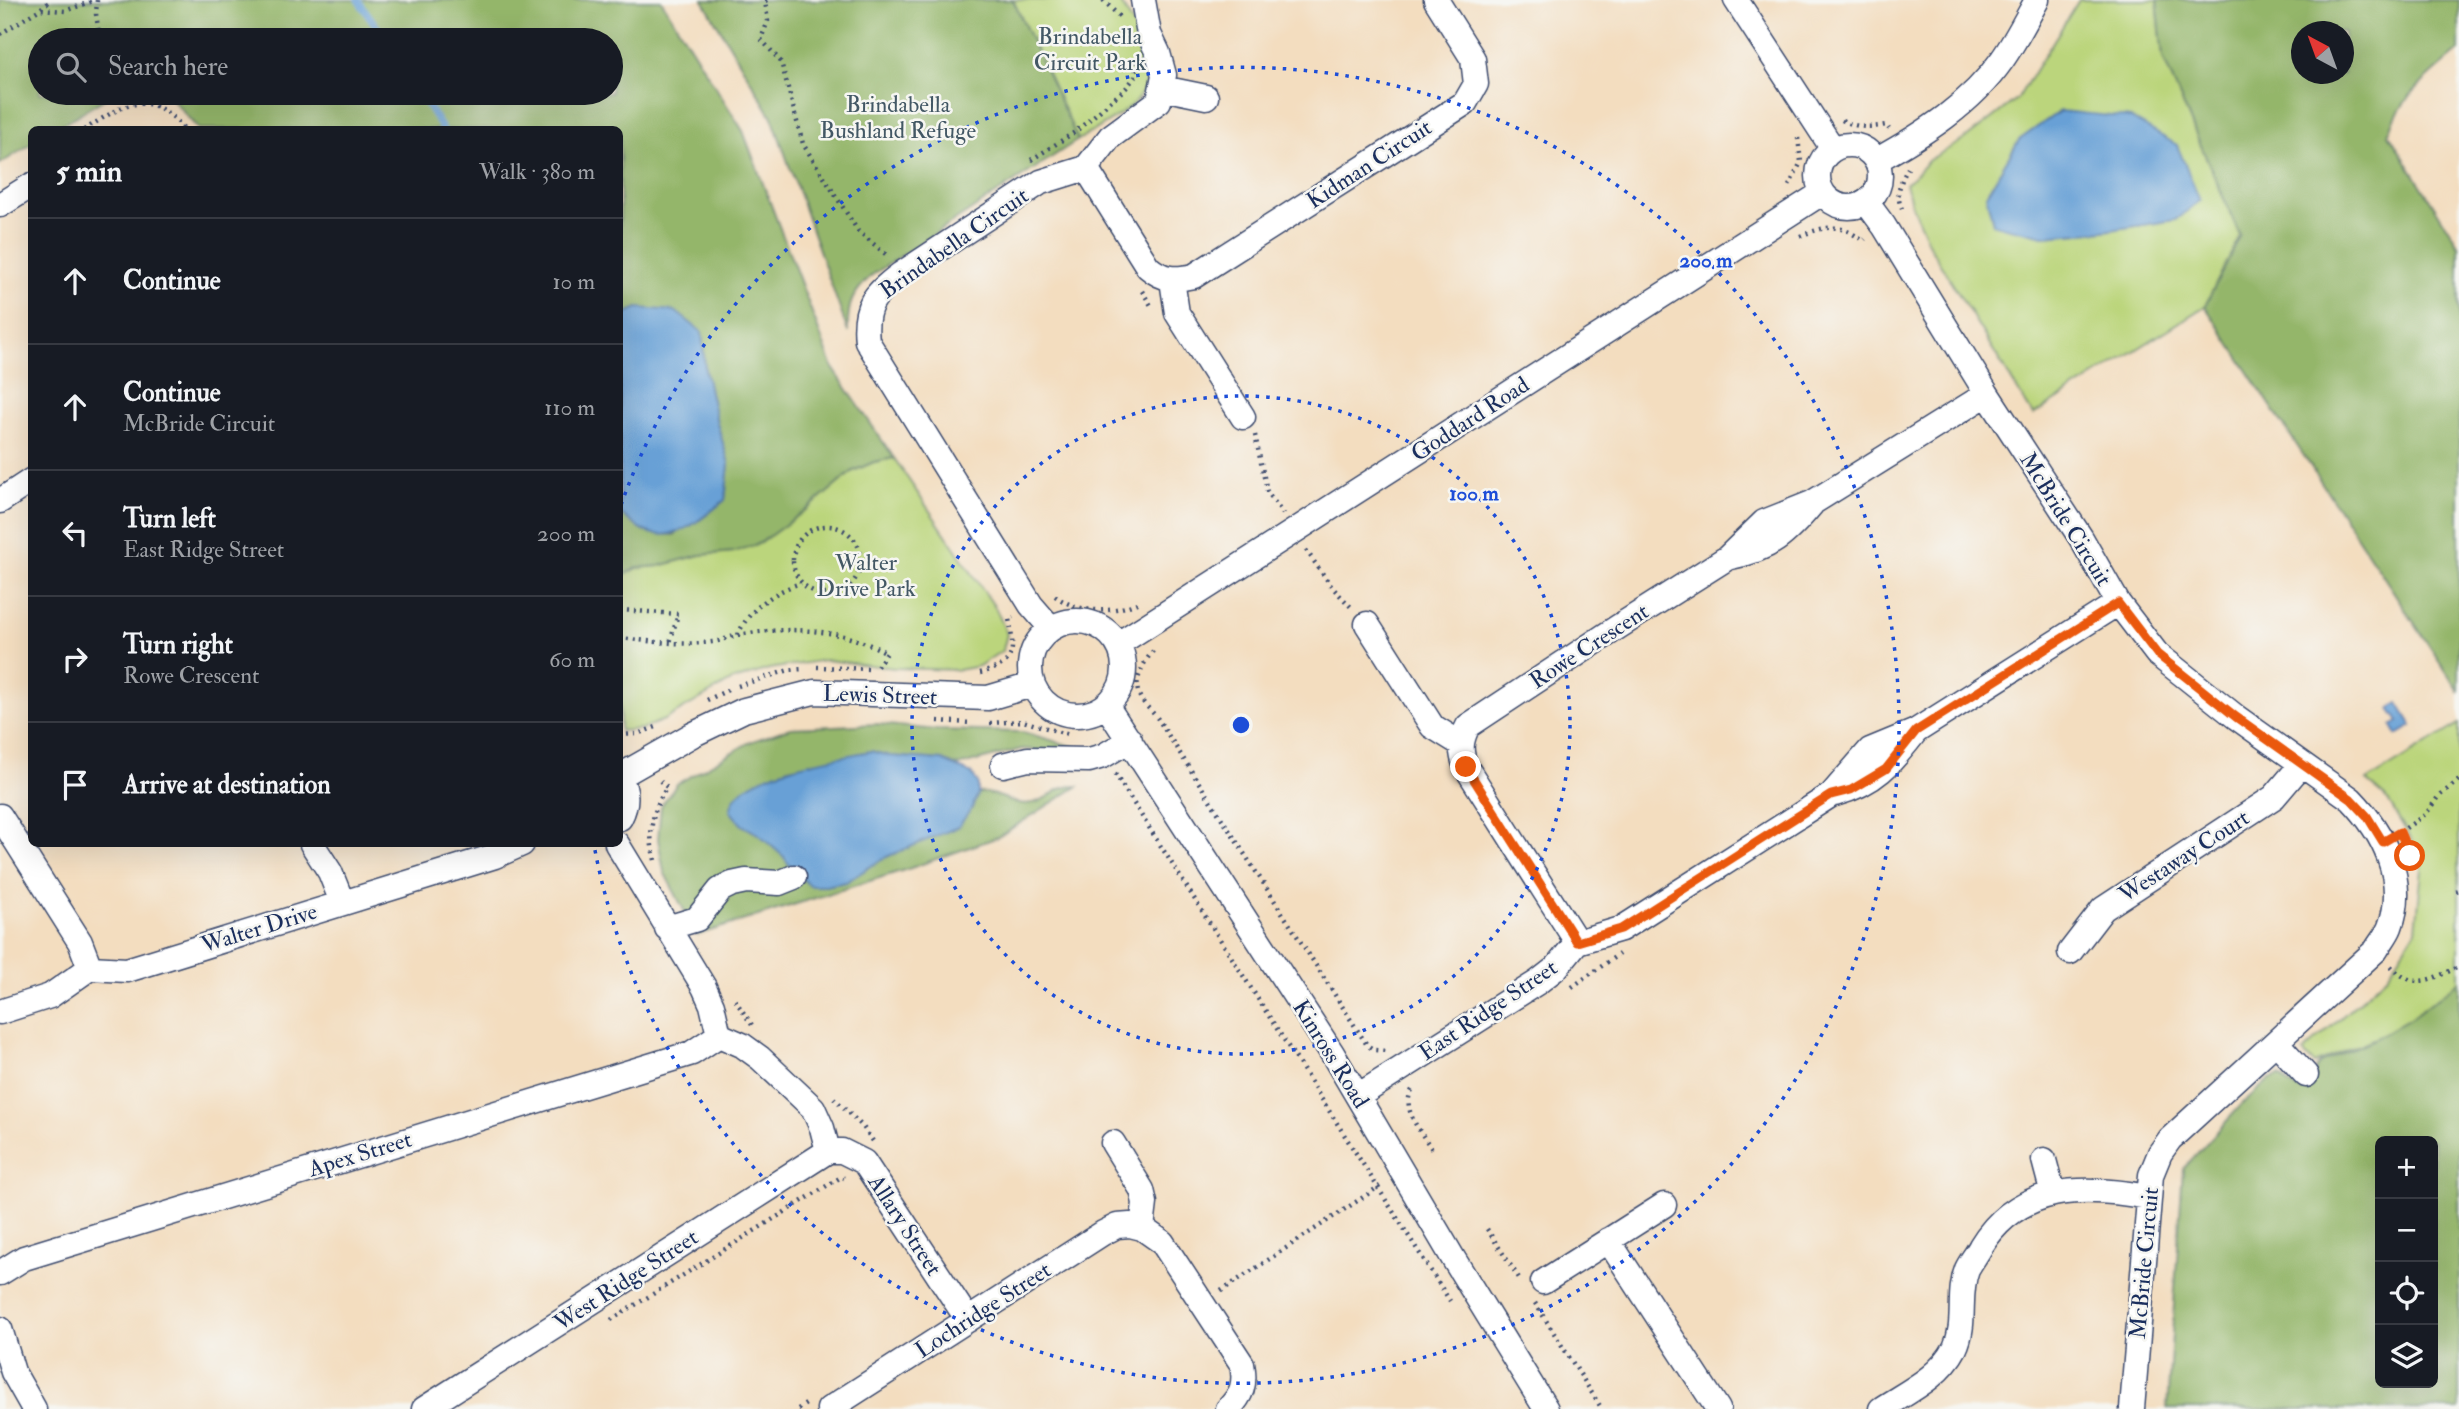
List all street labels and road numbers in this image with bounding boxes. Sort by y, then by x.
street label: Kidman Circuit [1301,113,1437,215]
street label: Brindabella Circuit [874,181,1034,305]
street label: Goddard Road [1405,370,1535,468]
street label: McBride Circuit [2013,447,2119,591]
street label: Rowe Crescent [1524,597,1654,695]
street label: Lewis Street [822,679,938,711]
street label: Westaway Court [2113,803,2255,909]
street label: Walter Drive [197,897,321,960]
street label: East Ridge Street [1413,953,1563,1067]
street label: Kinross Road [1286,994,1376,1114]
street label: Apex Street [304,1125,415,1185]
street label: Allary Street [861,1168,948,1281]
street label: McBride Circuit [2123,1186,2165,1340]
street label: West Ridge Street [548,1223,704,1338]
street label: Lochridge Street [910,1255,1056,1365]

